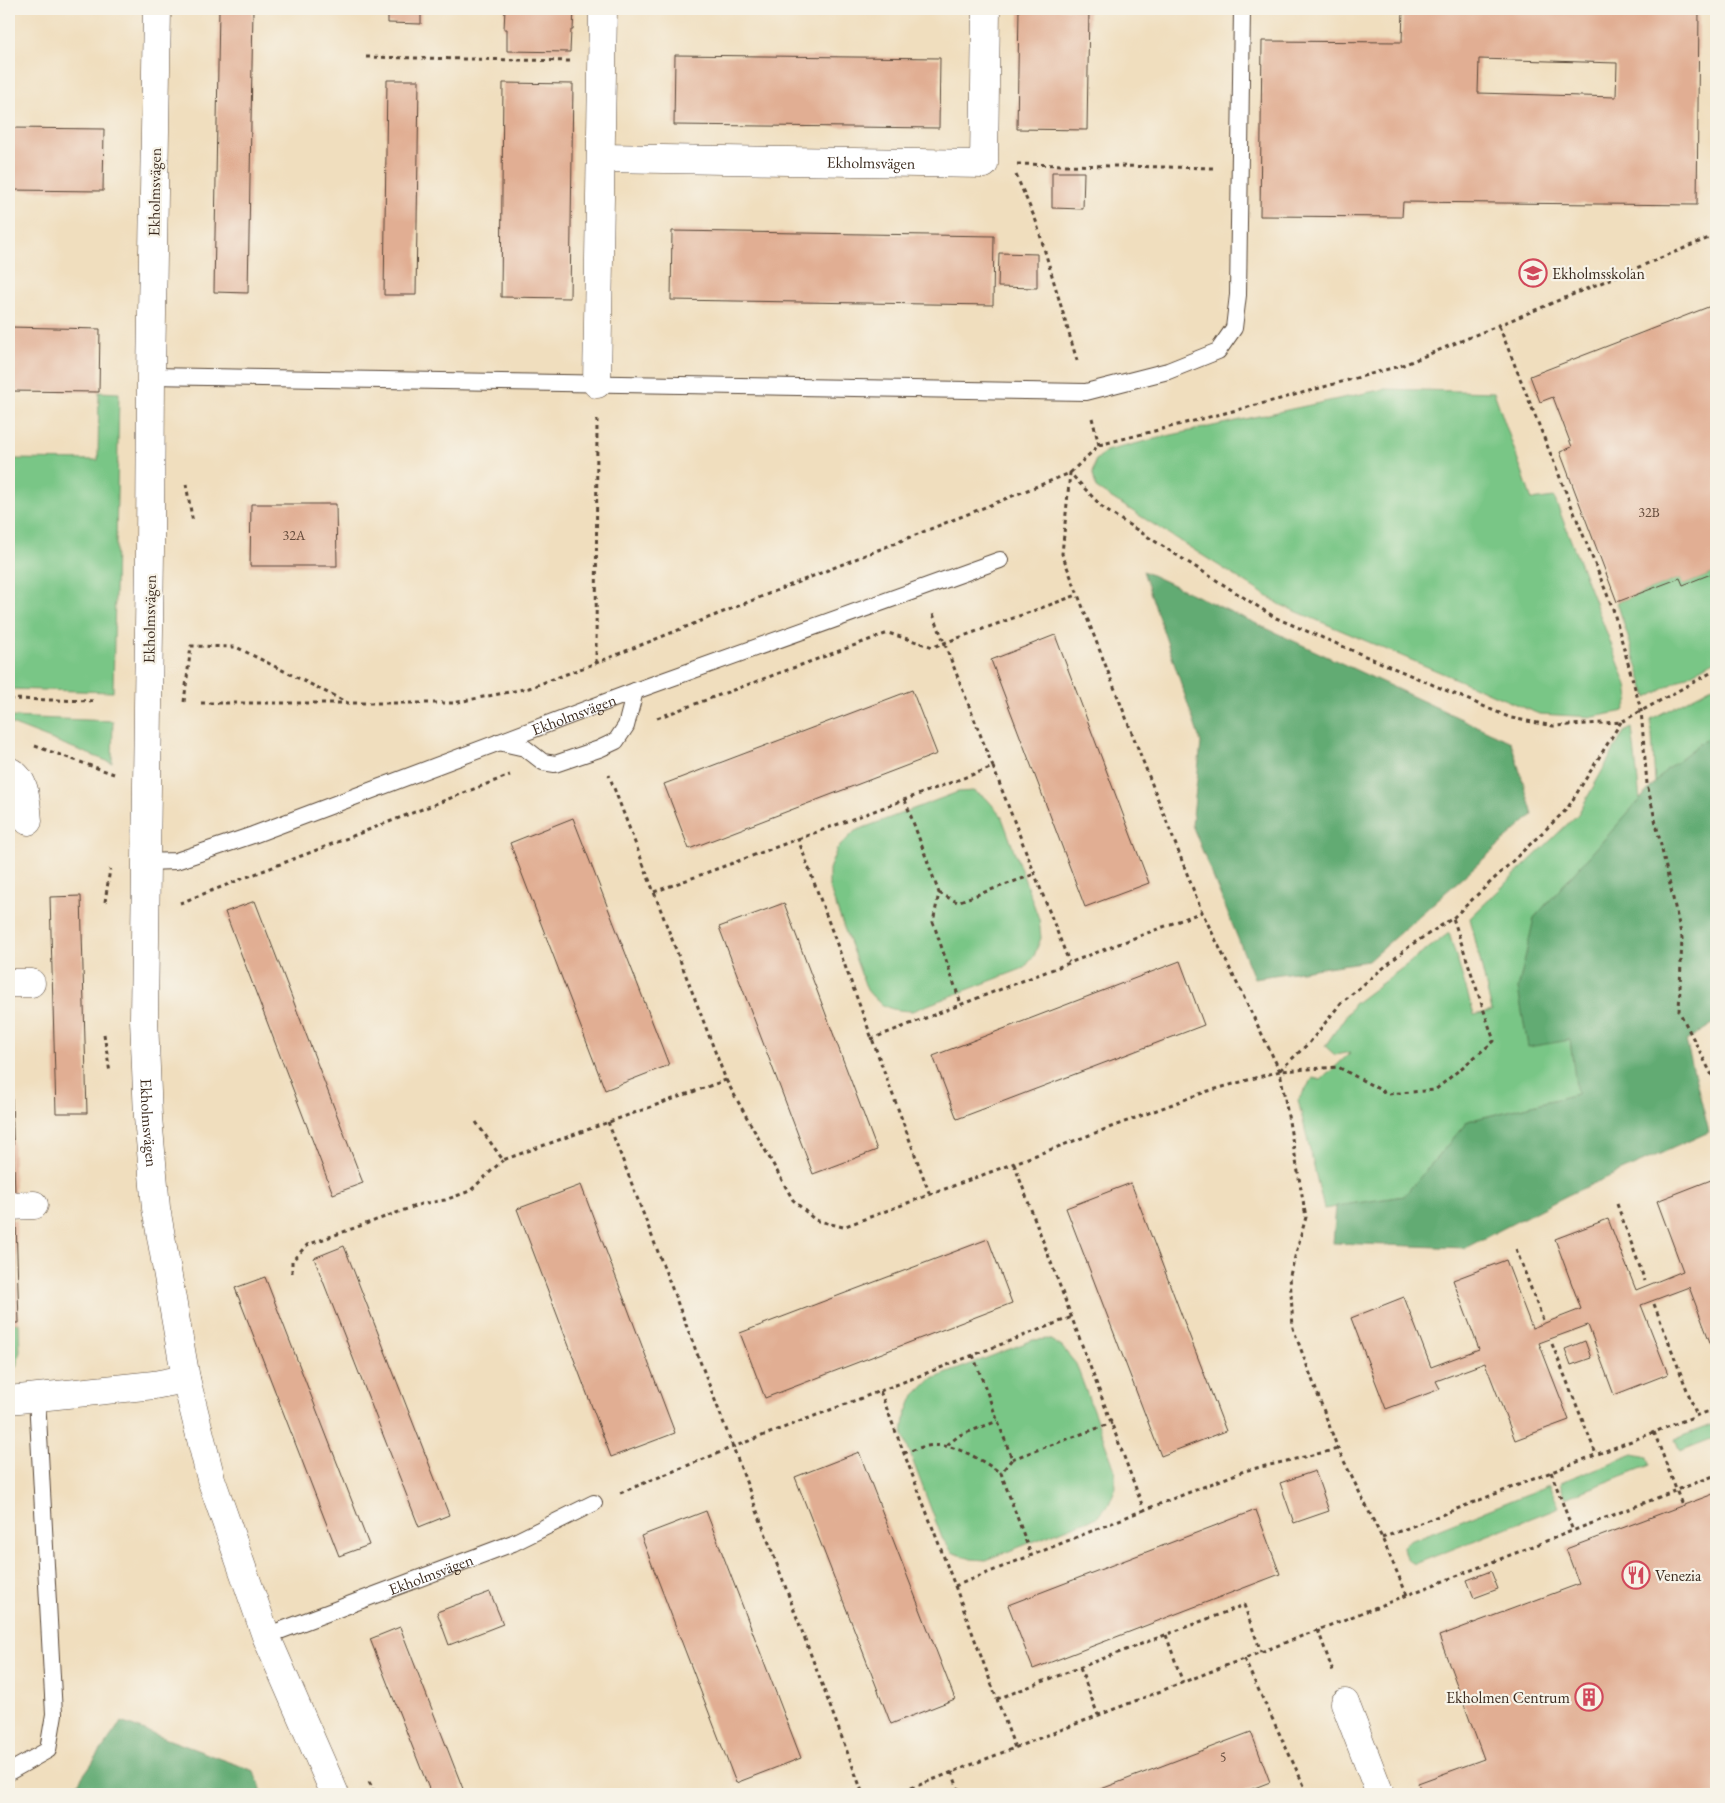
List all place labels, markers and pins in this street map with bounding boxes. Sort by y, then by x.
school or university icon: Ekholmsskolan [1518,258,1548,288]
place label: Ekholmsskolan [1552,263,1645,284]
restaurant icon: Venezia [1621,1560,1651,1590]
place label: Venezia [1655,1565,1702,1586]
building icon: Ekholmen Centrum [1574,1682,1604,1712]
place label: Ekholmen Centrum [1446,1687,1571,1708]

